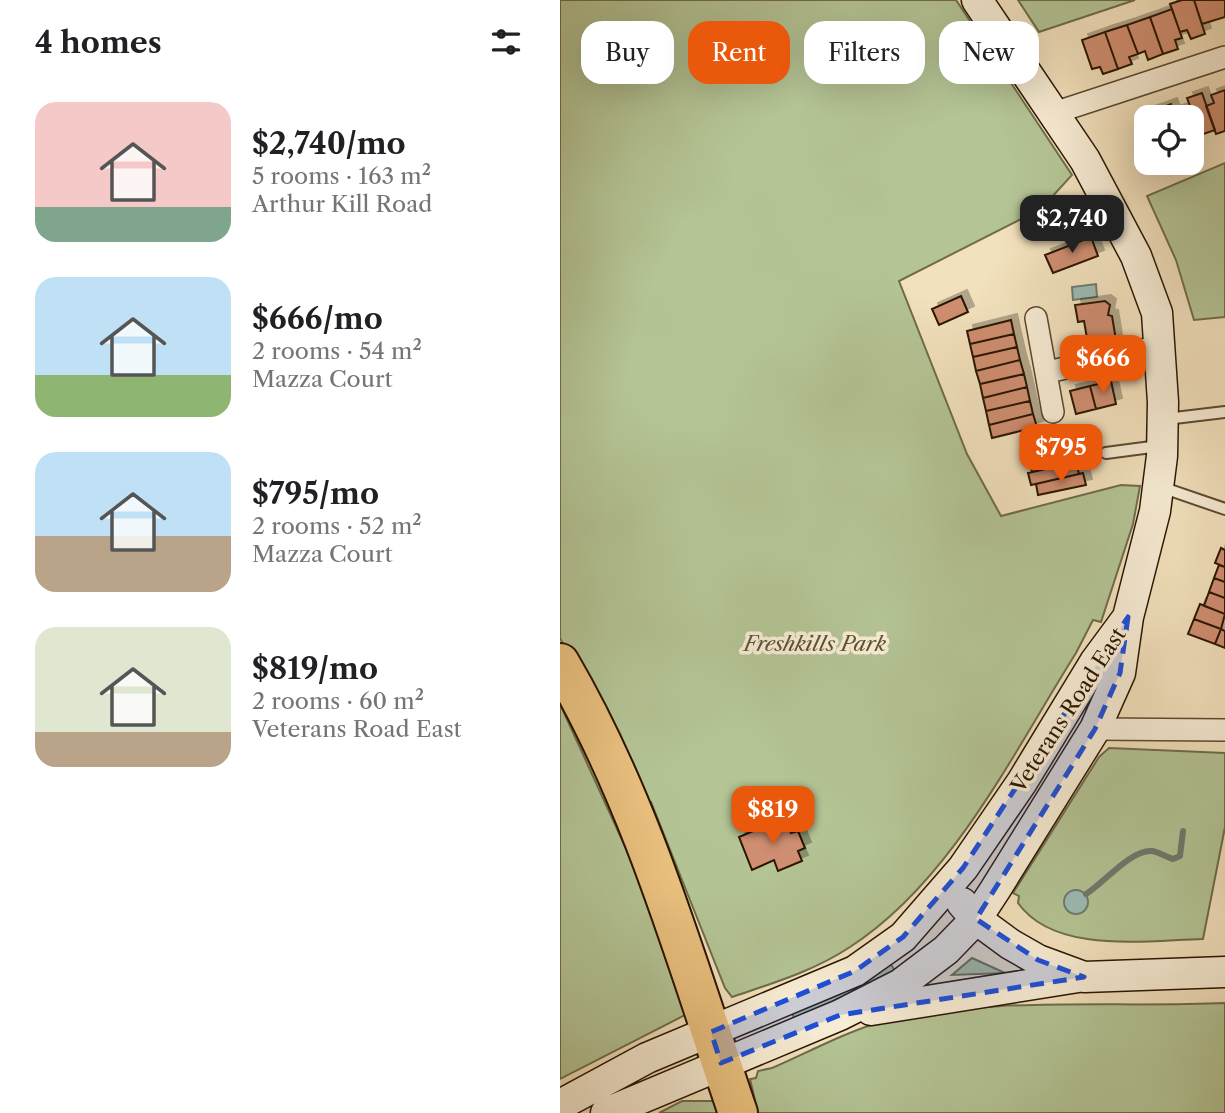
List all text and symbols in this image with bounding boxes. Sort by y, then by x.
chip: Buy [581,21,674,84]
chip: Rent [688,21,790,84]
chip: Filters [804,21,925,84]
chip: New [939,21,1039,84]
icon: filters [487,23,525,61]
text: 4 homes [35,24,162,61]
map controls [1134,105,1204,175]
button: locate [1134,105,1204,175]
text: $2,740/mo [252,125,406,162]
icon: home [91,130,175,214]
text: 5 rooms · 163 m² [252,162,431,190]
text: Arthur Kill Road [252,190,432,218]
pin: $2,740 [1015,196,1129,255]
text: $2,740 [1036,204,1108,232]
text: $666/mo [252,300,383,337]
icon: home [91,305,175,389]
pin: $666 [1062,336,1144,395]
text: 2 rooms · 54 m² [252,337,422,365]
text: $666 [1076,344,1130,372]
text: Mazza Court [252,365,393,393]
pin: $795 [1020,424,1102,484]
text: $795 [1035,433,1087,461]
text: $795/mo [252,475,379,512]
icon: home [91,480,175,564]
text: 2 rooms · 52 m² [252,512,422,540]
text: Mazza Court [252,540,393,568]
street label: Veterans Road East [1005,622,1131,798]
park label: Freshkills Park [742,631,886,656]
text: $819/mo [252,650,378,687]
icon: home [91,655,175,739]
text: 2 rooms · 60 m² [252,687,424,715]
text: Veterans Road East [252,715,462,743]
pin: $819 [732,786,814,846]
text: $819 [747,795,799,823]

